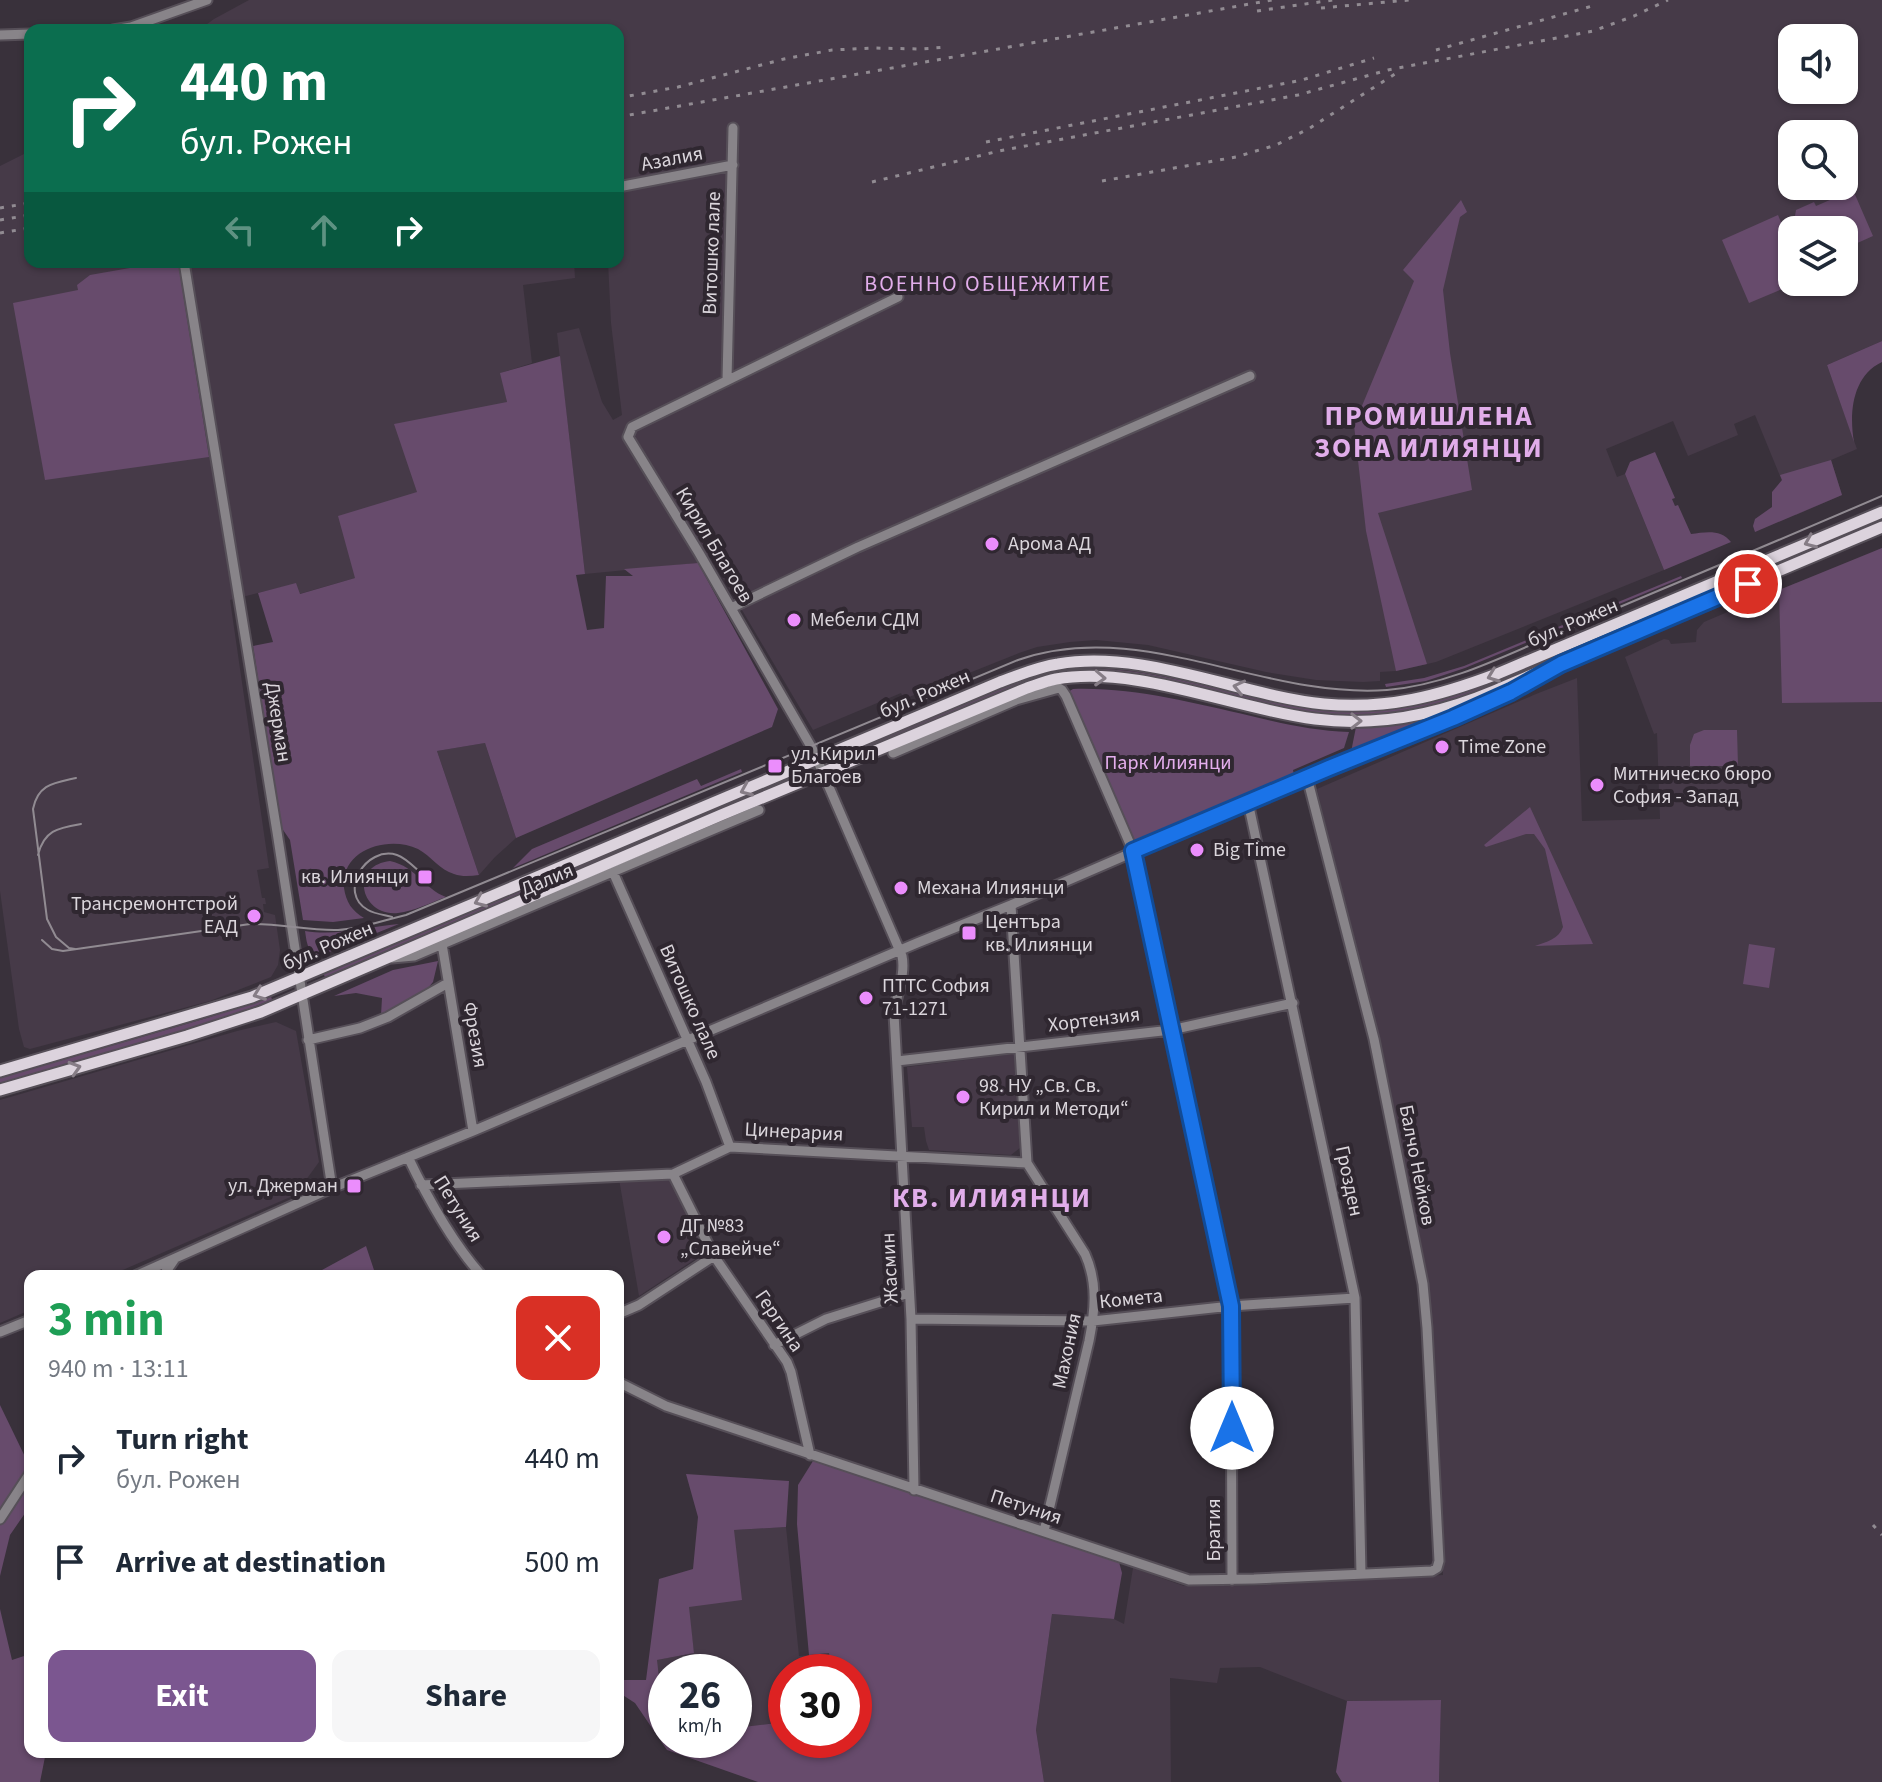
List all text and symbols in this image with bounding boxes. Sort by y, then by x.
map controls [1778,24,1858,296]
button: sound [1778,24,1858,104]
text: 440 m [180,43,328,122]
icon: right [48,56,152,160]
text: бул. Рожен [180,117,352,168]
button: search [1778,120,1858,200]
street label: Азалия [639,139,705,179]
street label: Витошко лале [696,191,728,315]
icon: left [218,208,262,252]
icon: ahead [302,208,346,252]
icon: right [386,208,430,252]
button: layers [1778,216,1858,296]
district label: ВОЕННО ОБЩЕЖИТИЕ [864,268,1112,300]
district label: ПРОМИШЛЕНА ЗОНА ИЛИЯНЦИ [1314,396,1544,468]
street label: Кирил Благоев [668,482,760,608]
place label: Арома АД [1008,530,1092,558]
one-way arrow [1804,533,1818,549]
marker: Арома АД [983,535,1001,553]
pin [1714,550,1782,618]
icon: arrive [1726,562,1770,606]
street label: бул. Рожен [1523,591,1623,655]
place label: Мебели СДМ [810,606,920,634]
marker: Мебели СДМ [785,611,803,629]
street label: бул. Рожен [875,662,975,726]
one-way arrow [1487,666,1501,683]
one-way arrow [1094,669,1107,687]
one-way arrow [1233,679,1246,696]
street label: Джерман [258,680,298,764]
one-way arrow [1350,712,1363,730]
place label: Time Zone [1458,733,1546,761]
marker: Time Zone [1433,738,1451,756]
place label: ул. Кирил Благоев [791,740,876,791]
park label: Парк Илиянци [1104,749,1232,777]
marker: ул. Кирил Благоев [766,757,784,775]
place label: Митническо бюро София - Запад [1613,760,1772,811]
marker: Митническо бюро София - Запад [1588,776,1606,794]
one-way arrow [739,780,753,797]
place label: Big Time [1213,836,1286,864]
marker: Big Time [1188,841,1206,859]
street label: Далия [516,856,578,904]
place label: кв. Илиянци [301,863,409,891]
marker: кв. Илиянци [416,868,434,886]
place label: Механа Илиянци [917,874,1065,902]
marker: Механа Илиянци [892,879,910,897]
place label: Трансремонтстрой ЕАД [71,890,238,941]
one-way arrow [474,892,488,908]
marker: Трансремонтстрой ЕАД [245,907,263,925]
place label: Центъра кв. Илиянци [985,908,1093,959]
street label: бул. Рожен [278,914,378,978]
marker: Центъра кв. Илиянци [960,924,978,942]
street label: Витошко лале [652,940,728,1064]
place label: ПТТС София 71-1271 [882,972,990,1023]
one-way arrow [253,984,267,1001]
marker: ПТТС София 71-1271 [857,989,875,1007]
street label: Фрезия [455,1000,495,1070]
street label: Хортензия [1046,1000,1142,1040]
one-way arrow [67,1061,81,1077]
place label: 98. НУ „Св. Св. Кирил и Методи“ [979,1072,1129,1123]
marker: 98. НУ „Св. Св. Кирил и Методи“ [954,1088,972,1106]
street label: Балчо Нейков [1392,1102,1442,1228]
street label: Цинерария [744,1115,844,1149]
street label: Грозден [1328,1143,1370,1219]
street label: Петуния [427,1170,489,1248]
place label: ул. Джерман [228,1172,338,1200]
marker: ул. Джерман [345,1177,363,1195]
district label: КВ. ИЛИЯНЦИ [892,1178,1092,1218]
place label: ДГ №83 „Славейче“ [680,1212,781,1263]
marker: ДГ №83 „Славейче“ [655,1228,673,1246]
street label: Жасмин [874,1232,906,1304]
street label: Комета [1098,1282,1164,1316]
street label: Гергина [748,1284,810,1358]
text: 3 min [48,1286,165,1354]
button: close [516,1296,600,1380]
street label: Махония [1045,1310,1089,1392]
text: 940 m · 13:11 [48,1350,189,1387]
position arrow [1190,1386,1274,1470]
text: Turn right [116,1418,248,1461]
icon: right [48,1436,92,1480]
text: 440 m [524,1437,600,1480]
text: бул. Рожен [116,1461,241,1498]
street label: Петуния [986,1482,1066,1532]
street label: Братия [1200,1498,1228,1562]
icon: arrive [48,1540,92,1584]
text: Arrive at destination [116,1541,386,1584]
text: 500 m [524,1541,600,1584]
button: Exit [48,1650,316,1742]
button: Share [332,1650,600,1742]
speed limit sign: 30 [768,1654,872,1758]
text: 26 [679,1667,721,1724]
text: km/h [678,1712,722,1740]

